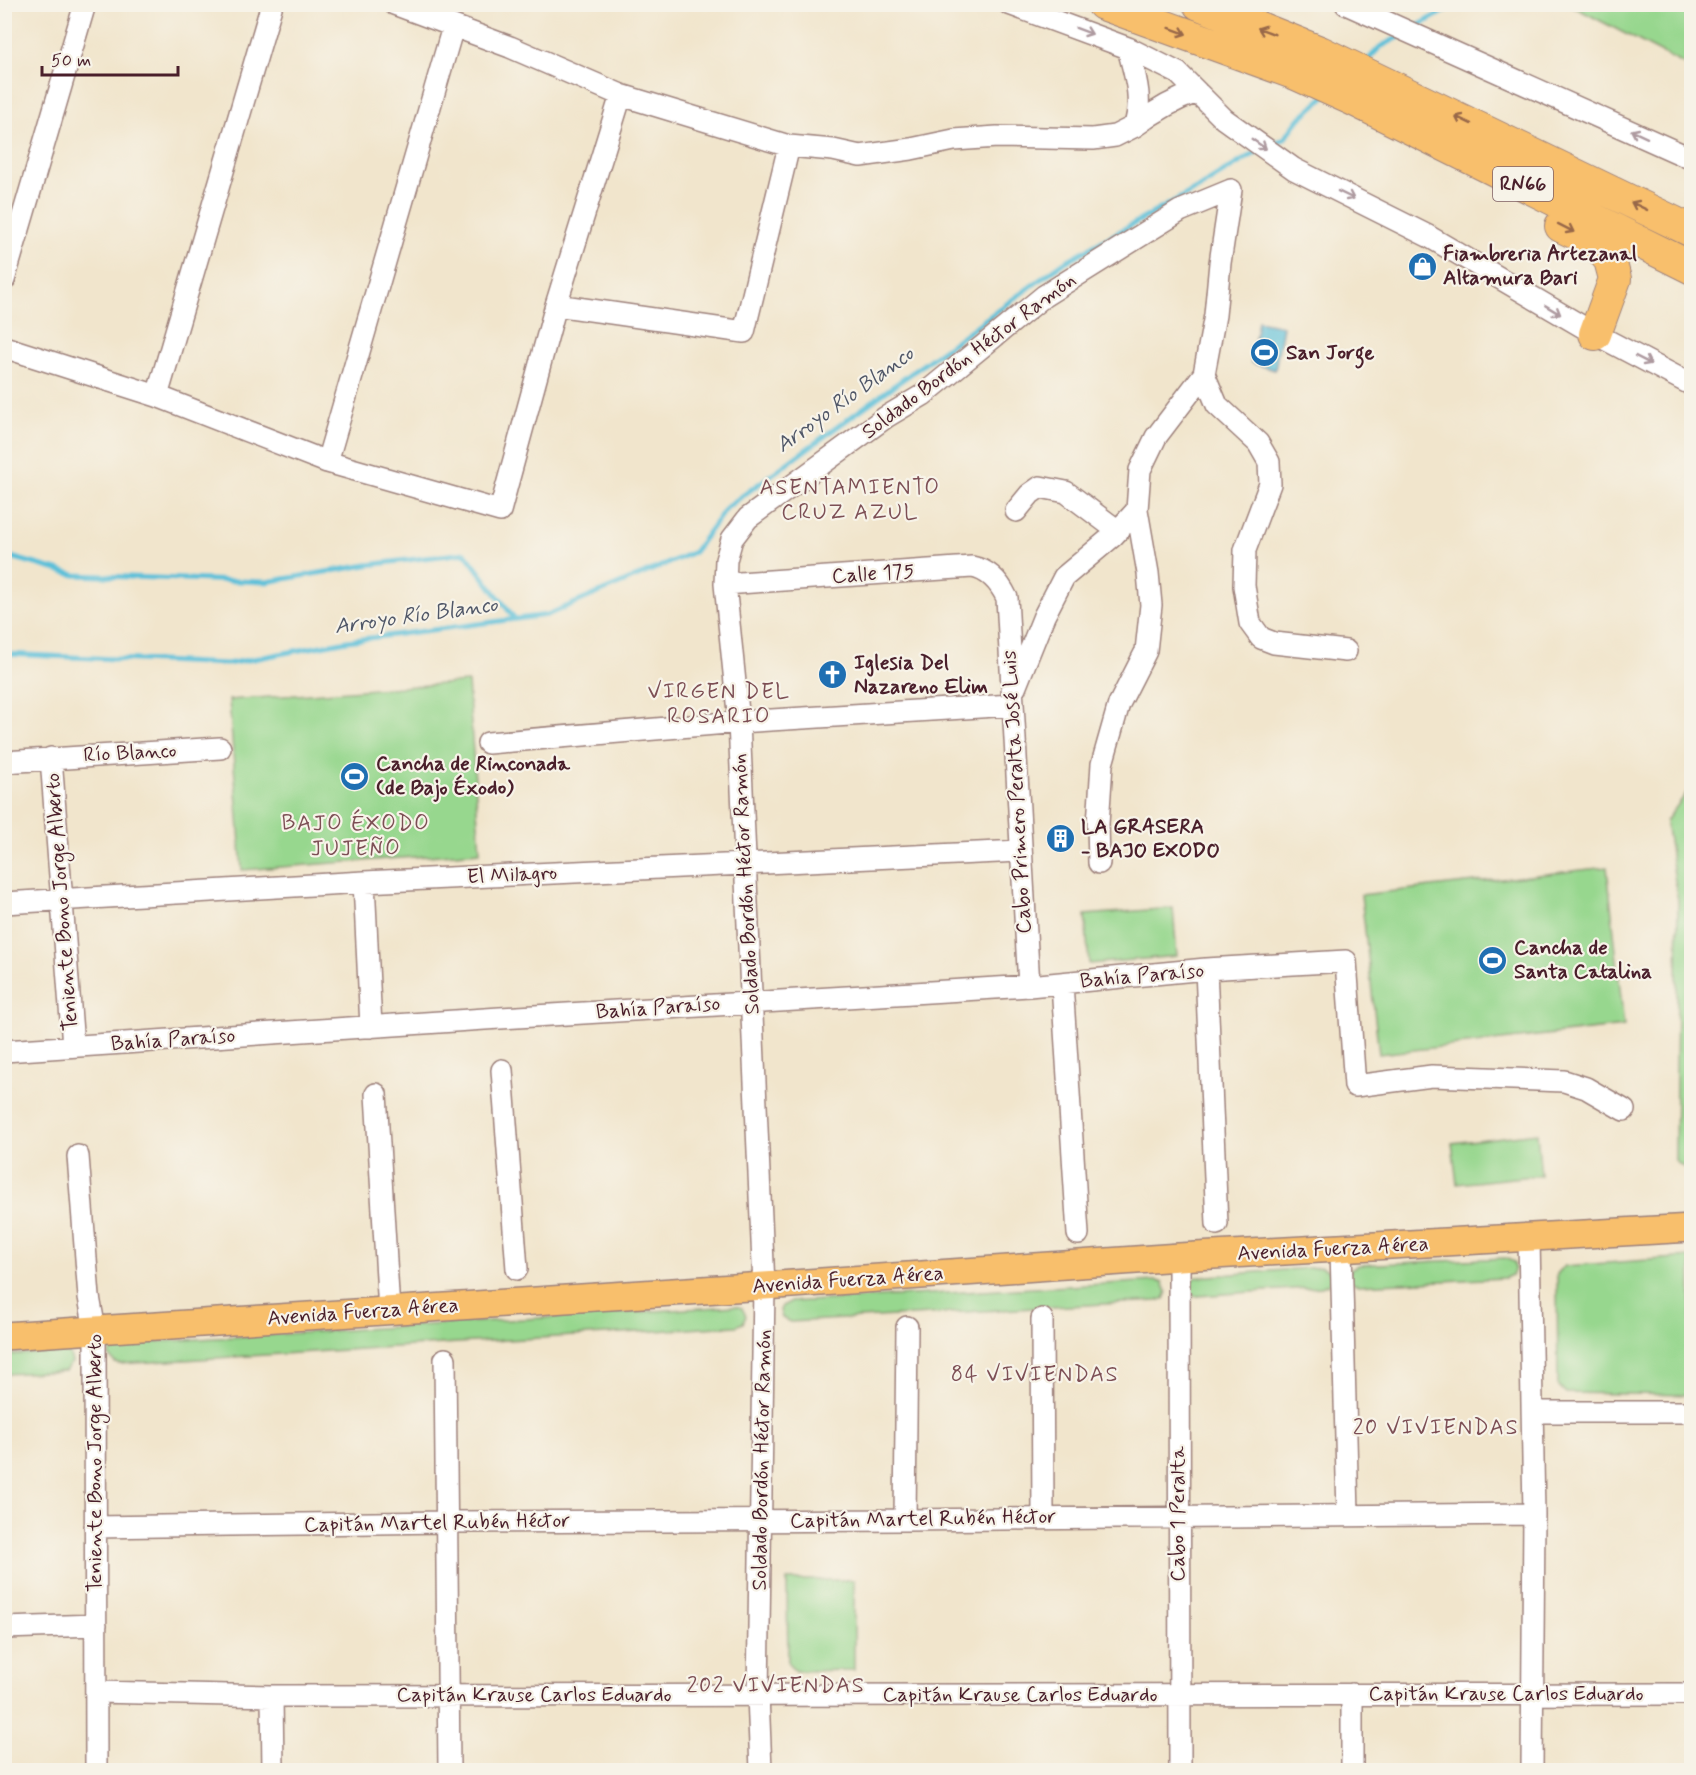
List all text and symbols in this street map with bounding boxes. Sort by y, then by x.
one-way arrow [1257,24,1275,35]
one-way arrow [1074,26,1092,37]
one-way arrow [1168,27,1187,38]
scale bar [42,39,178,77]
text: 50 m [51,49,91,73]
one-way arrow [1455,114,1473,126]
one-way arrow [1630,128,1648,140]
one-way arrow [1250,138,1267,150]
road number: RN66 [1493,167,1553,201]
one-way arrow [1337,190,1355,201]
one-way arrow [1630,199,1648,211]
one-way arrow [1556,223,1574,234]
place label: Fiambreria Artezanal Altamura Bari [1443,240,1637,292]
shop icon: Fiambreria Artezanal Altamura Bari [1406,250,1438,282]
street label: Soldado Bordón Héctor Ramón [856,266,1082,446]
one-way arrow [1544,305,1562,316]
sports icon: San Jorge [1249,337,1281,369]
place label: San Jorge [1286,339,1375,369]
water label: Arroyo Río Blanco [770,340,921,460]
one-way arrow [1634,354,1652,366]
district label: ASENTAMIENTO CRUZ AZUL [759,474,941,527]
street label: Calle 175 [831,557,915,591]
water label: Arroyo Río Blanco [333,591,501,641]
place label: Iglesia Del Nazareno Elim [854,649,988,701]
street label: Cabo Primero Peralta José Luis [996,649,1038,935]
church icon: Iglesia Del Nazareno Elim [817,659,849,691]
district label: VIRGEN DEL ROSARIO [648,678,790,731]
street label: Río Blanco [83,737,177,769]
place label: Cancha de Rinconada (de Bajo Éxodo) [376,750,571,802]
street label: Soldado Bordón Héctor Ramón [725,753,767,1015]
sports icon: Cancha de Rinconada (de Bajo Éxodo) [339,760,371,792]
street label: Teniente Bono Jorge Alberto [39,772,86,1032]
district label: BAJO ÉXODO JUJEÑO [282,809,430,863]
place label: LA GRASERA - BAJO EXODO [1081,813,1220,865]
building icon: LA GRASERA - BAJO EXODO [1044,823,1076,855]
street label: El Milagro [466,859,558,891]
place label: Cancha de Santa Catalina [1514,934,1652,986]
sports icon: Cancha de Santa Catalina [1477,944,1509,976]
street label: Bahía Paraíso [1079,957,1205,995]
street label: Bahía Paraíso [595,990,721,1026]
street label: Bahía Paraíso [110,1022,236,1058]
street label: Avenida Fuerza Aérea [1237,1230,1429,1268]
street label: Avenida Fuerza Aérea [751,1259,945,1301]
street label: Avenida Fuerza Aérea [266,1291,460,1333]
street label: Soldado Bordón Héctor Ramón [746,1329,778,1591]
street label: Teniente Bono Jorge Alberto [81,1334,110,1592]
district label: 84 VIVIENDAS [951,1361,1119,1389]
district label: 20 VIVIENDAS [1353,1414,1519,1442]
street label: Cabo 1 Peralta [1164,1446,1192,1582]
street label: Capitán Martel Rubén Héctor [790,1503,1057,1535]
street label: Capitán Martel Rubén Héctor [304,1507,571,1539]
district label: 202 VIVIENDAS [687,1672,865,1700]
street label: Capitán Krause Carlos Eduardo [1368,1680,1644,1708]
street label: Capitán Krause Carlos Eduardo [396,1681,672,1709]
street label: Capitán Krause Carlos Eduardo [882,1681,1158,1709]

